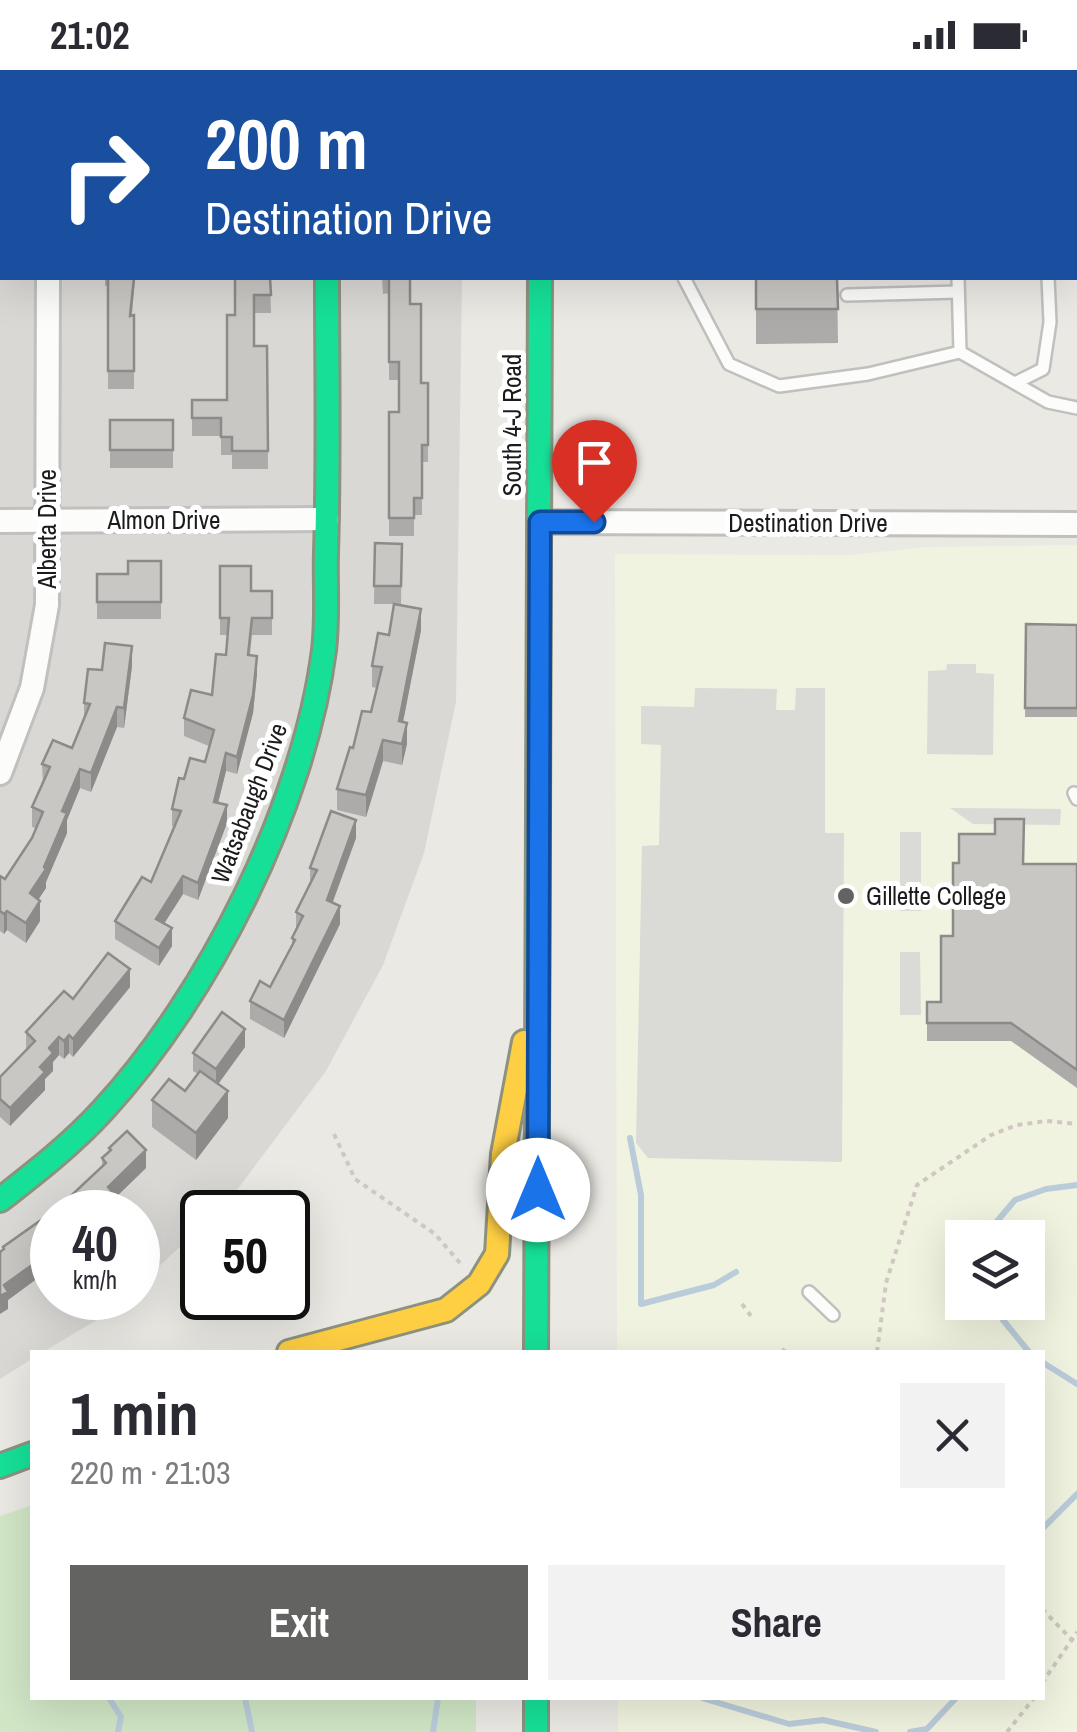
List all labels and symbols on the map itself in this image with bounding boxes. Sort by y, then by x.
street label: South 4-J Road [495,354,529,496]
pin [552,420,637,523]
street label: Alberta Drive [30,469,64,590]
street label: Almon Drive [107,503,220,537]
street label: Destination Drive [728,506,888,540]
street label: Watsabaugh Drive [203,718,295,888]
place label: Gillette College [866,879,1006,913]
marker: Gillette College [835,885,857,907]
position arrow [486,1138,590,1242]
speed limit sign: 50 [180,1190,310,1320]

